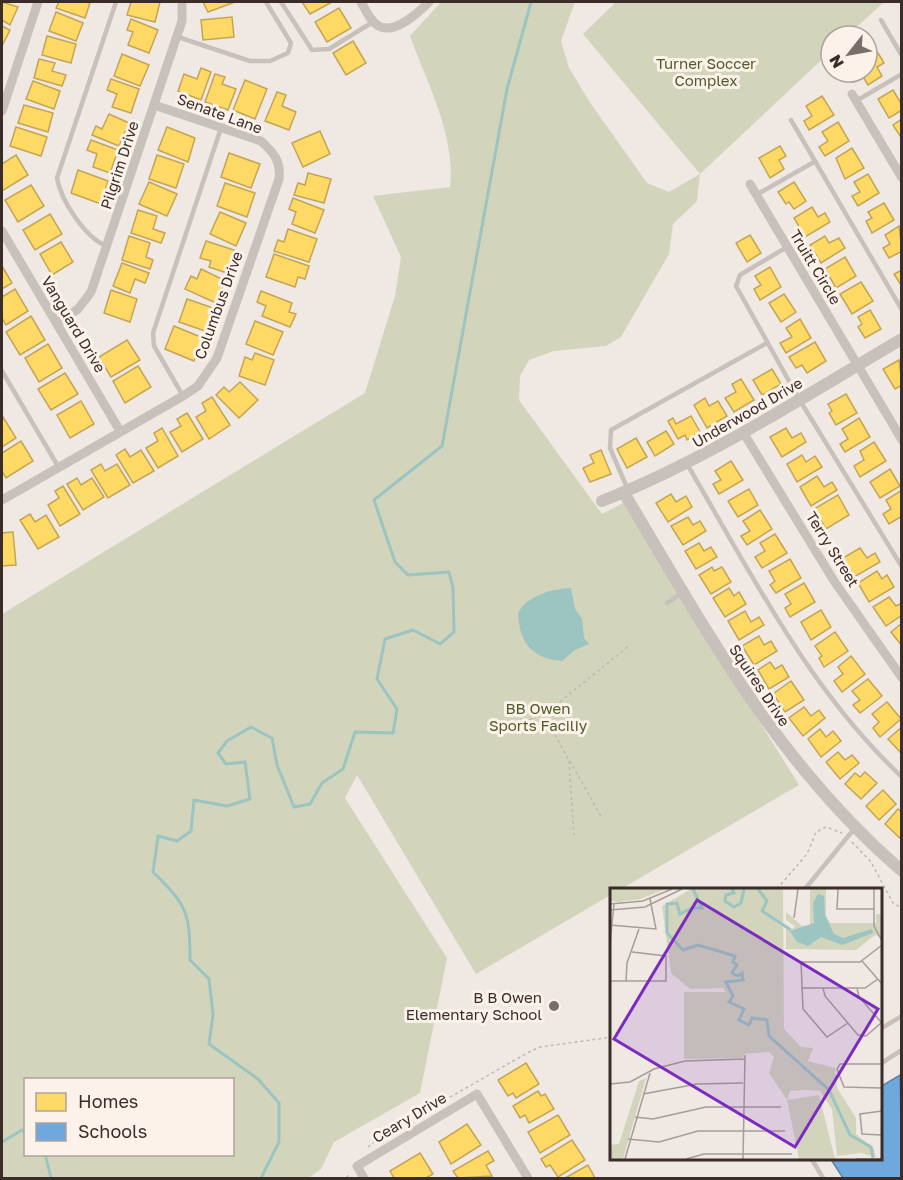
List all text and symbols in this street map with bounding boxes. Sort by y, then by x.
north arrow [819,24,879,84]
text: N [824,51,848,72]
park label: Turner Soccer Complex [656,54,756,89]
street label: Senate Lane [175,89,265,137]
street label: Pilgrim Drive [96,118,142,211]
street label: Truitt Circle [787,226,845,308]
street label: Columbus Drive [190,248,246,361]
street label: Vanguard Drive [38,272,110,376]
street label: Underwood Drive [689,373,806,451]
street label: Terry Street [803,508,863,590]
street label: Squires Drive [726,641,794,730]
park label: BB Owen Sports Faciliy [489,699,588,734]
inset map [610,888,882,1159]
place label: B B Owen Elementary School [406,988,542,1023]
marker: B B Owen Elementary School [547,999,561,1013]
legend [24,1078,234,1156]
street label: Ceary Drive [369,1088,449,1146]
text: Homes [78,1090,138,1112]
text: Schools [78,1120,147,1142]

